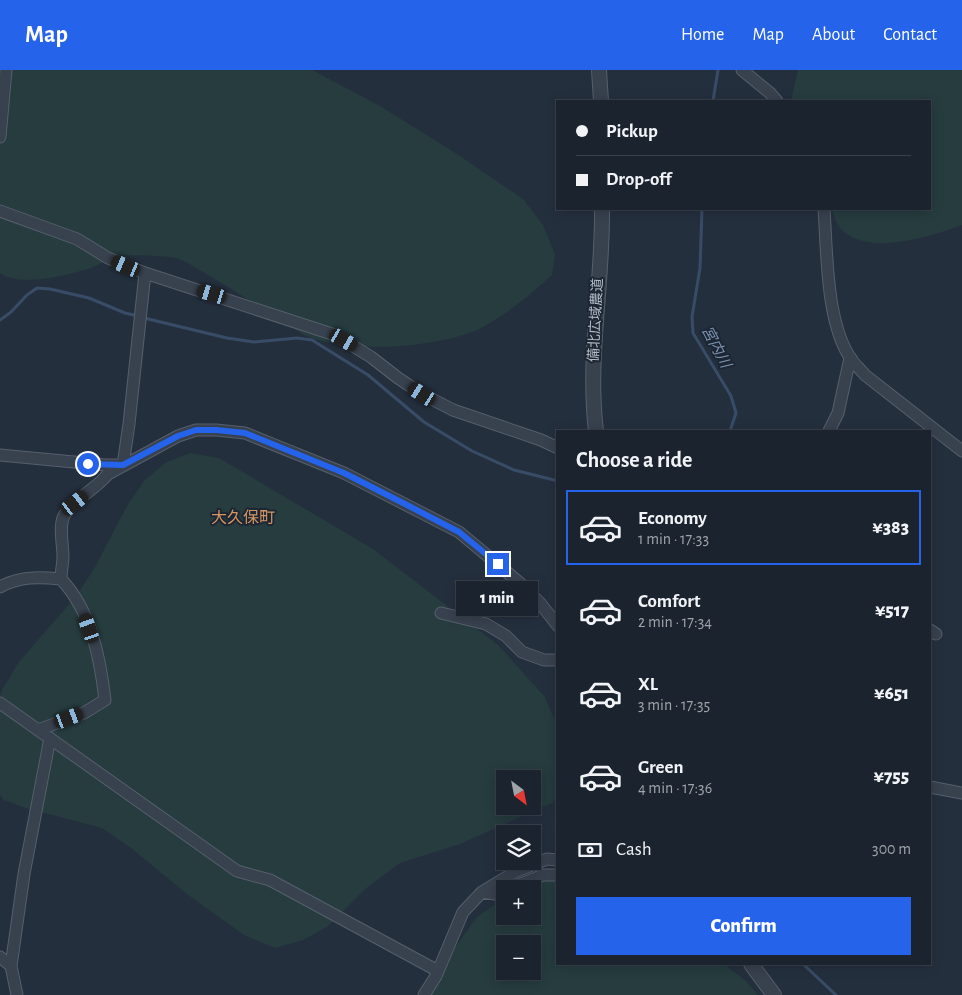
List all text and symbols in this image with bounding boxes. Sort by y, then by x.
text: Map [25,23,68,47]
text: Home [681,26,724,44]
text: Map [752,26,784,44]
text: About [812,26,855,44]
text: Contact [883,26,937,44]
text: Pickup [606,122,658,141]
text: Drop-off [606,170,671,189]
car [109,253,142,279]
street label: 備北広域農道 [585,278,605,362]
car [195,282,228,306]
water label: 宮内川 [699,323,735,372]
car [327,326,360,354]
car [405,380,438,408]
text: Choose a ride [576,449,692,471]
route start [77,453,99,475]
car [58,488,91,518]
icon: car [578,505,623,550]
district label: 大久保町 [211,509,275,526]
text: Economy [638,509,707,528]
text: ¥383 [872,518,909,537]
text: 1 min · 17:33 [638,531,709,547]
route end [487,553,509,575]
callout: 1 min [457,582,539,616]
icon: car [578,588,623,633]
text: 1 min [480,590,514,606]
text: Comfort [638,592,700,611]
text: ¥517 [875,601,909,620]
car [77,611,100,645]
text: 2 min · 17:34 [638,614,712,630]
icon: car [578,671,623,716]
text: XL [638,675,658,694]
text: ¥651 [874,684,909,703]
text: 3 min · 17:35 [638,697,710,713]
car [52,706,85,730]
icon: car [578,754,623,799]
text: Green [638,758,684,777]
text: ¥755 [874,767,909,786]
north arrow [496,770,541,815]
map controls [496,770,541,980]
text: 4 min · 17:36 [638,780,712,796]
button: layers [496,825,541,870]
icon: cash [576,836,604,864]
text: Cash [616,840,652,859]
text: 300 m [872,841,911,857]
button: + [496,880,541,925]
button: Confirm [576,897,911,955]
button: − [496,935,541,980]

